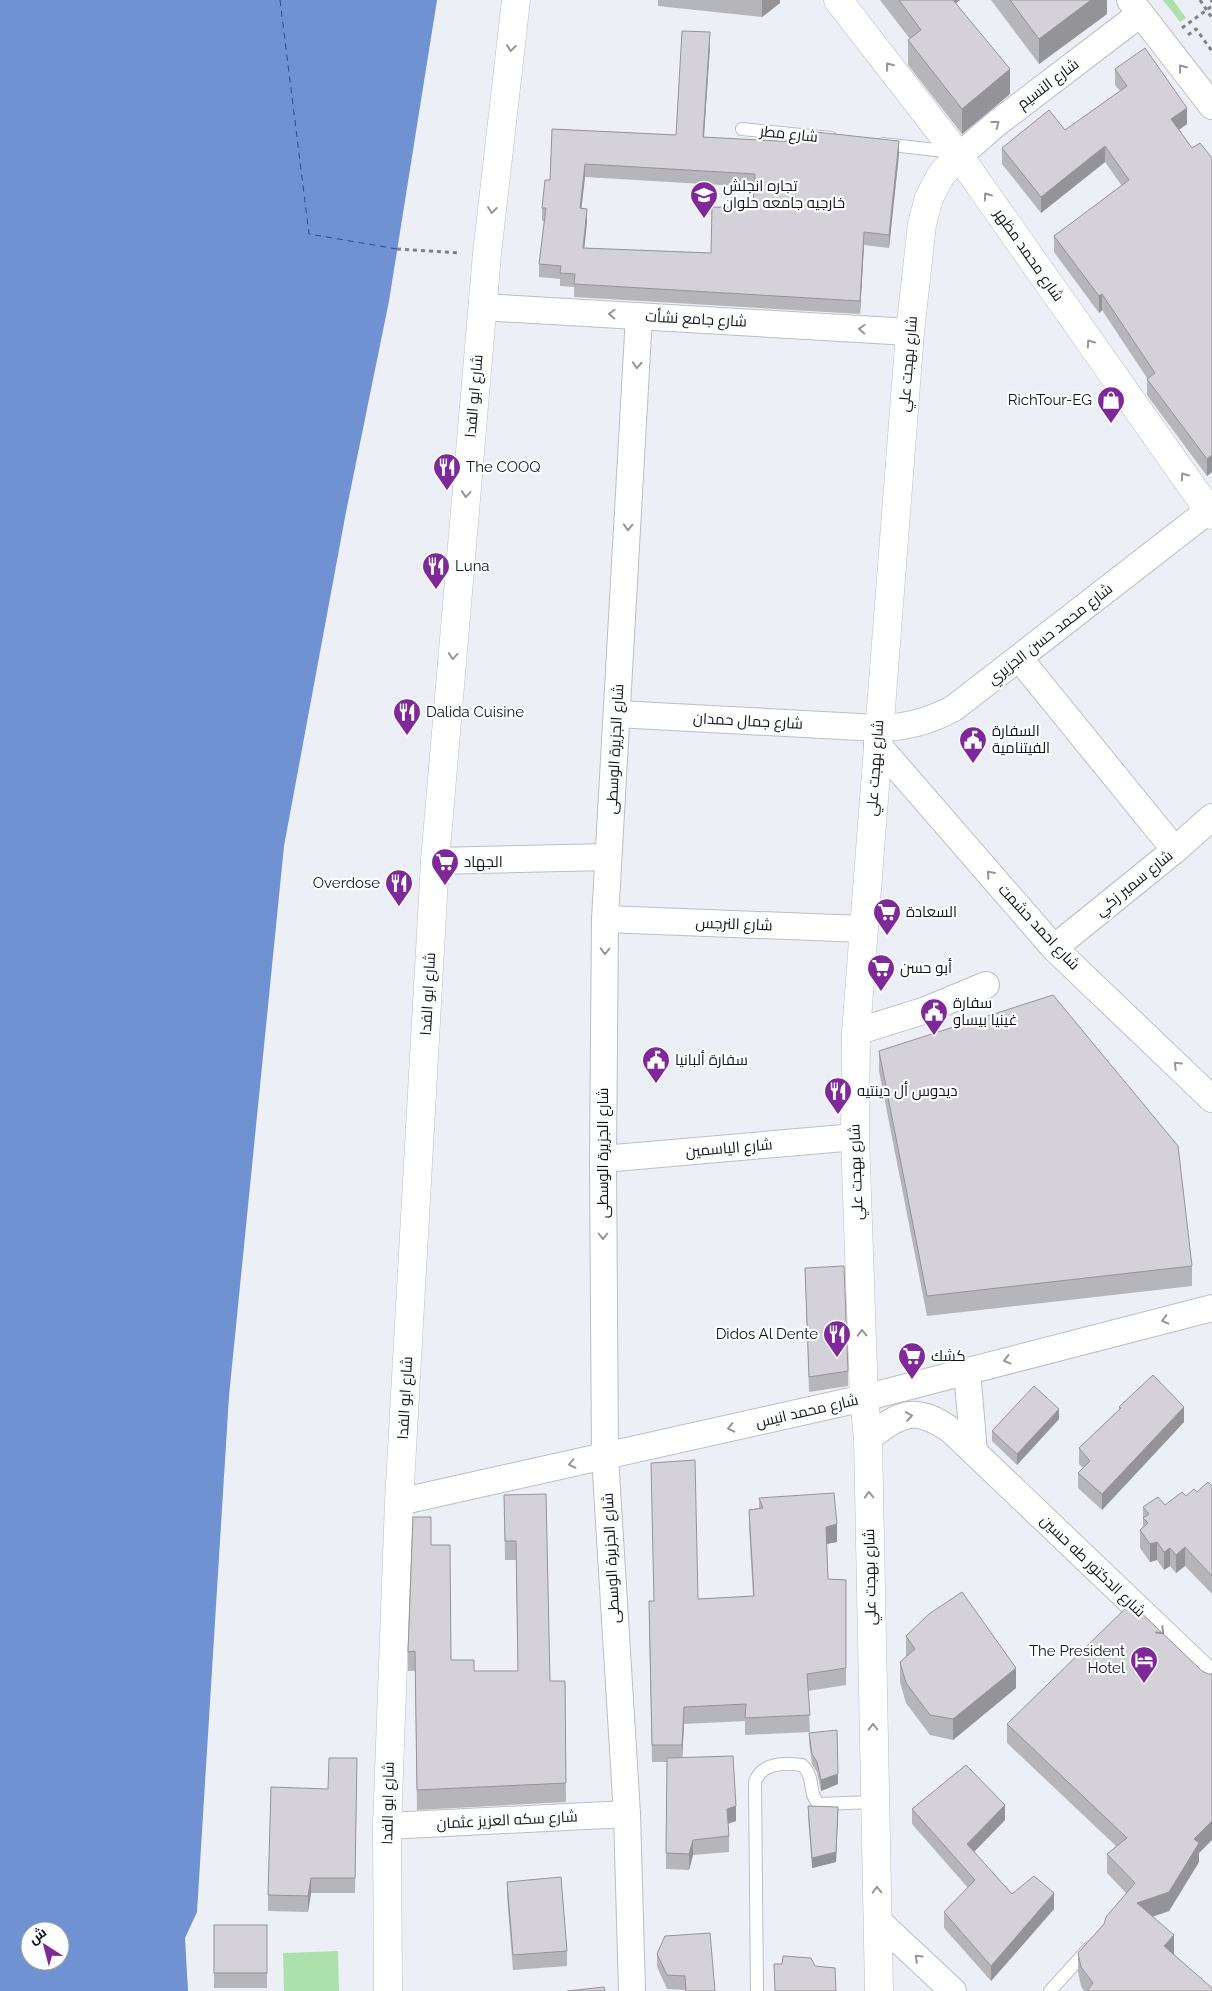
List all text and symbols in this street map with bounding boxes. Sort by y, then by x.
one-way arrow [506,45,517,53]
street label: شارع النسيم [1014,55,1084,115]
one-way arrow [886,62,895,72]
one-way arrow [1179,64,1188,74]
street label: شارع مطر [758,122,819,148]
one-way arrow [990,122,999,130]
place label: تجاره انجلش خارجيه جامعه حلوان [723,177,845,213]
school or university icon: تجاره انجلش خارجيه جامعه حلوان [689,180,719,219]
one-way arrow [984,192,993,201]
street label: شارع محمد مظهر [988,204,1068,306]
one-way arrow [487,206,498,214]
street label: شارع جامع نشأت [645,306,747,333]
one-way arrow [608,309,616,320]
street label: شارع بهجت علي [895,315,924,413]
one-way arrow [858,323,866,334]
one-way arrow [1087,339,1096,349]
street label: شارع ابو الفدا [461,354,489,438]
one-way arrow [631,361,642,369]
shop icon: RichTour-EG [1096,385,1126,424]
place label: RichTour-EG [1008,391,1092,409]
restaurant icon: The COOQ [432,452,462,491]
place label: The COOQ [466,458,540,476]
one-way arrow [1181,472,1190,482]
one-way arrow [461,490,472,498]
one-way arrow [622,523,633,531]
restaurant icon: Luna [421,551,451,590]
place label: Luna [455,557,490,575]
street label: شارع محمد حسن الجزيري [984,580,1118,691]
one-way arrow [447,652,458,660]
street label: شارع الجزيرة الوسطى [603,683,629,815]
restaurant icon: Dalida Cuisine [392,697,422,736]
place label: Dalida Cuisine [426,703,524,721]
street label: شارع جمال حمدان [692,709,803,735]
street label: شارع بهجت علي [863,719,890,817]
place label: السفارة الفيتنامية [992,722,1050,757]
public building icon: السفارة الفيتنامية [958,725,988,764]
street label: شارع سمير زكي [1092,846,1178,922]
supermarket icon: الجهاد [430,847,460,886]
place label: الجهاد [464,853,503,872]
restaurant icon: Overdose [384,868,414,907]
one-way arrow [987,871,996,880]
place label: Overdose [313,874,380,892]
street label: شارع احمد حشمت [993,880,1083,975]
supermarket icon: السعادة [872,897,902,936]
place label: السعادة [906,903,957,921]
street label: شارع النرجس [695,914,773,936]
one-way arrow [600,948,610,956]
street label: شارع ابو الفدا [417,952,441,1036]
supermarket icon: أبو حسن [866,953,896,992]
place label: أبو حسن [900,958,952,978]
place label: سفارة غينيا بيساو [953,994,1017,1029]
public building icon: سفارة غينيا بيساو [919,997,949,1036]
public building icon: سفارة ألبانيا [641,1045,671,1084]
place label: سفارة ألبانيا [675,1050,748,1069]
one-way arrow [1173,1062,1182,1071]
restaurant icon: ديدوس أل دينتيه [823,1076,853,1115]
place label: ديدوس أل دينتيه [857,1081,957,1101]
street label: شارع الجزيرة الوسطى [594,1088,614,1218]
street label: شارع بهجت علي [845,1123,870,1221]
street label: شارع الياسمين [685,1135,773,1163]
one-way arrow [598,1232,608,1240]
one-way arrow [1160,1314,1169,1325]
restaurant icon: Didos Al Dente [822,1319,852,1358]
place label: Didos Al Dente [716,1325,818,1343]
one-way arrow [856,1328,867,1336]
supermarket icon: كشك [897,1341,927,1380]
place label: كشك [931,1347,966,1365]
one-way arrow [1003,1354,1012,1365]
street label: شارع ابو الفدا [394,1356,418,1440]
street label: شارع محمد انيس [754,1390,860,1433]
one-way arrow [904,1412,913,1422]
one-way arrow [726,1422,735,1433]
one-way arrow [568,1458,577,1469]
one-way arrow [864,1491,874,1498]
street label: شارع الجزيرة الوسطى [599,1492,625,1624]
street label: شارع الدكتور طه حسين [1035,1511,1149,1622]
street label: شارع بهجت علي [860,1529,883,1625]
one-way arrow [1156,1625,1165,1634]
place label: The President Hotel [1029,1642,1126,1677]
hotel icon: The President Hotel [1129,1645,1159,1684]
one-way arrow [868,1723,879,1731]
street label: شارع ابو الفدا [378,1761,400,1845]
street label: شارع سكه العزيز عثمان [436,1807,578,1835]
one-way arrow [872,1886,882,1894]
north arrow [20,1921,70,1971]
text: ش [25,1924,50,1948]
one-way arrow [914,1955,923,1964]

